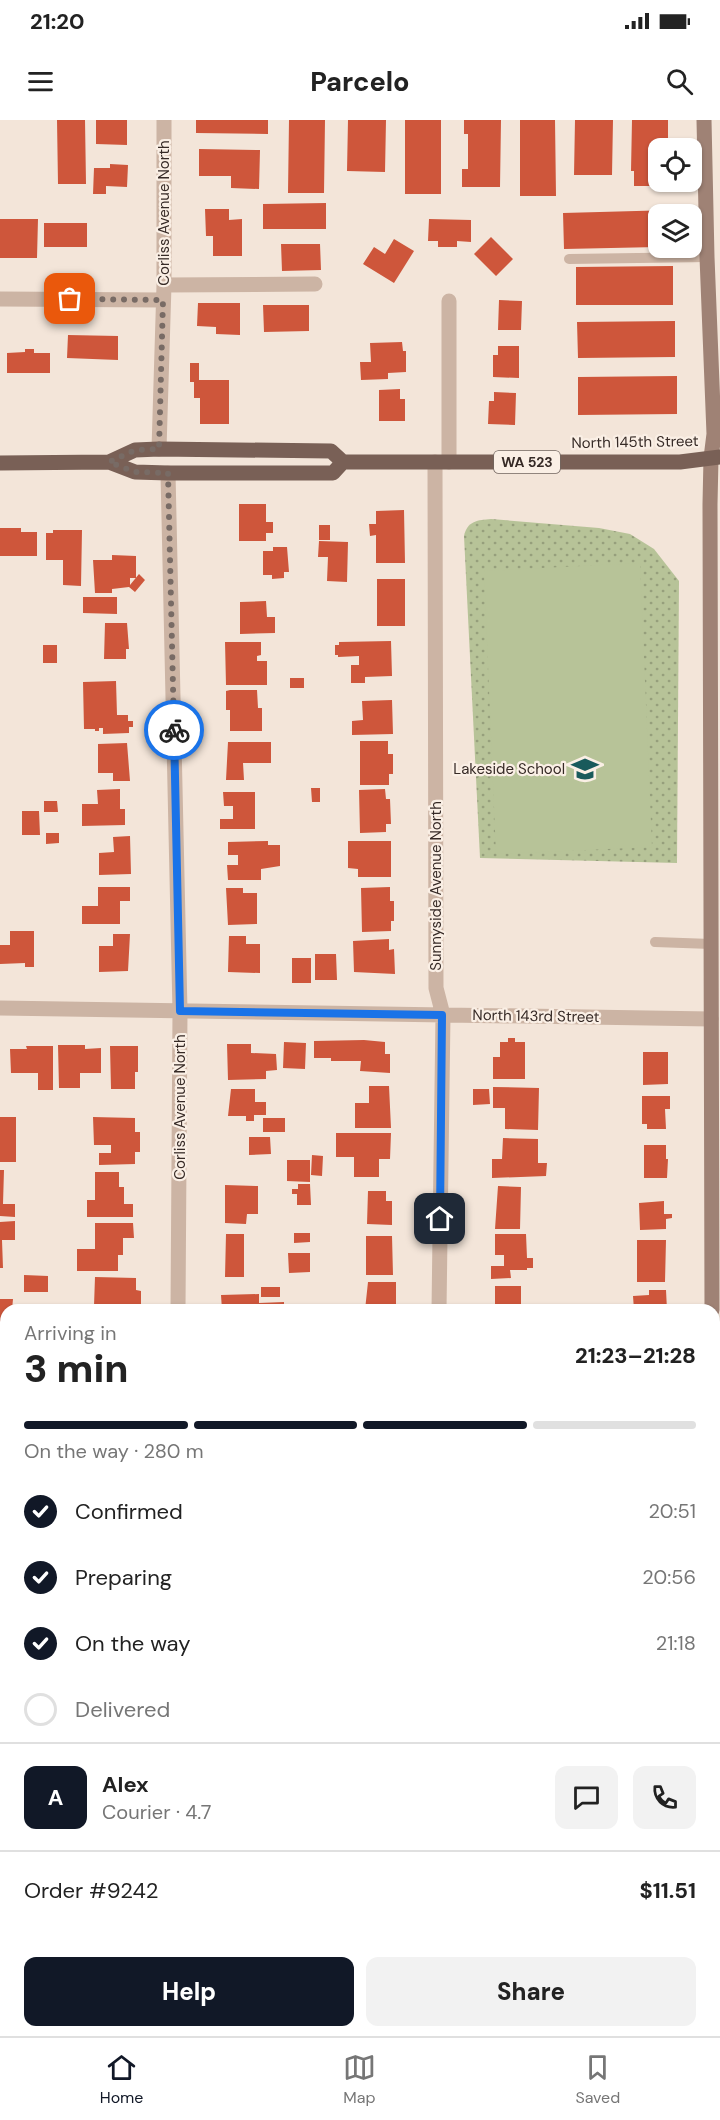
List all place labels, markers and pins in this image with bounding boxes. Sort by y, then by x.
pin [44,273,95,324]
school or university icon: Lakeside School [570,754,600,784]
place label: Lakeside School [453,759,565,779]
pin [414,1193,465,1244]

